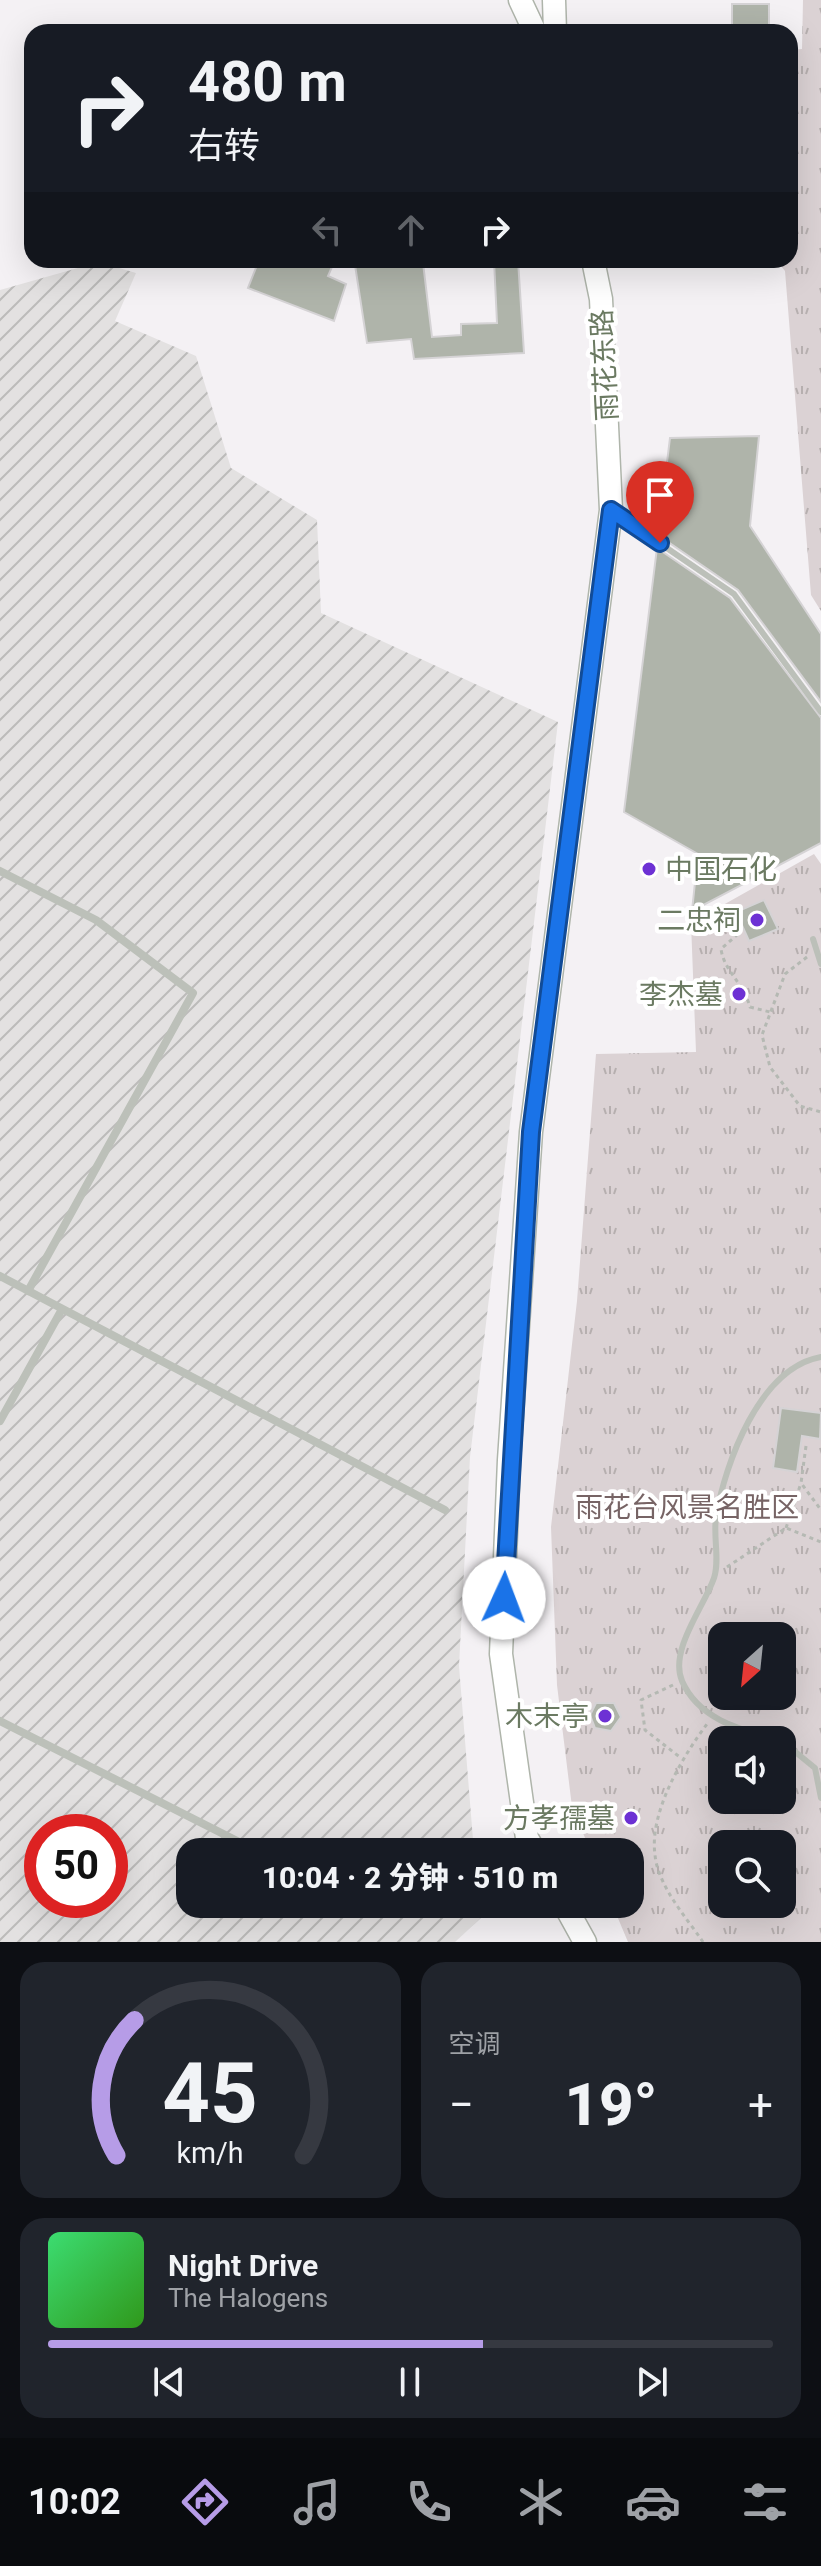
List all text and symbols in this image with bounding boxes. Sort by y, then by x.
text: 480 m [188,49,347,115]
icon: right [56,56,160,160]
text: 右转 [188,125,260,167]
icon: left [305,208,349,252]
icon: ahead [389,208,433,252]
icon: right [473,208,517,252]
street label: 雨花东路 [585,308,624,422]
pin [626,461,694,543]
icon: arrive [638,473,682,517]
place label: 中国石化 [665,853,777,886]
marker: 中国石化 [640,860,658,878]
place label: 二忠祠 [657,904,741,937]
marker: 二忠祠 [748,911,766,929]
place label: 李杰墓 [639,978,723,1011]
marker: 李杰墓 [730,985,748,1003]
park label: 雨花台风景名胜区 [575,1491,799,1524]
position arrow [462,1556,546,1640]
north arrow [708,1622,796,1710]
map controls [708,1622,796,1918]
place label: 木末亭 [505,1700,589,1733]
marker: 木末亭 [596,1707,614,1725]
button: sound [708,1726,796,1814]
place label: 方孝孺墓 [503,1802,615,1835]
marker: 方孝孺墓 [622,1809,640,1827]
speed limit sign: 50 [24,1814,128,1918]
button: search [708,1830,796,1918]
text: 10:04 · 2 分钟 · 510 m [262,1860,558,1895]
text: 空调 [449,2029,501,2059]
text: 45 [163,2045,258,2142]
text: 19° [564,2069,657,2140]
text: − [449,2079,474,2131]
text: + [748,2079,773,2131]
text: km/h [177,2136,244,2170]
text: Night Drive [168,2248,318,2283]
text: The Halogens [168,2283,328,2313]
icon: previous [147,2360,191,2404]
icon: pause [388,2360,432,2404]
icon: next [630,2360,674,2404]
icon: directions [177,2474,233,2530]
icon: music [289,2474,345,2530]
icon: phone [401,2474,457,2530]
icon: climate [513,2474,569,2530]
icon: car [625,2474,681,2530]
icon: filters [737,2474,793,2530]
text: 10:02 [28,2481,121,2523]

